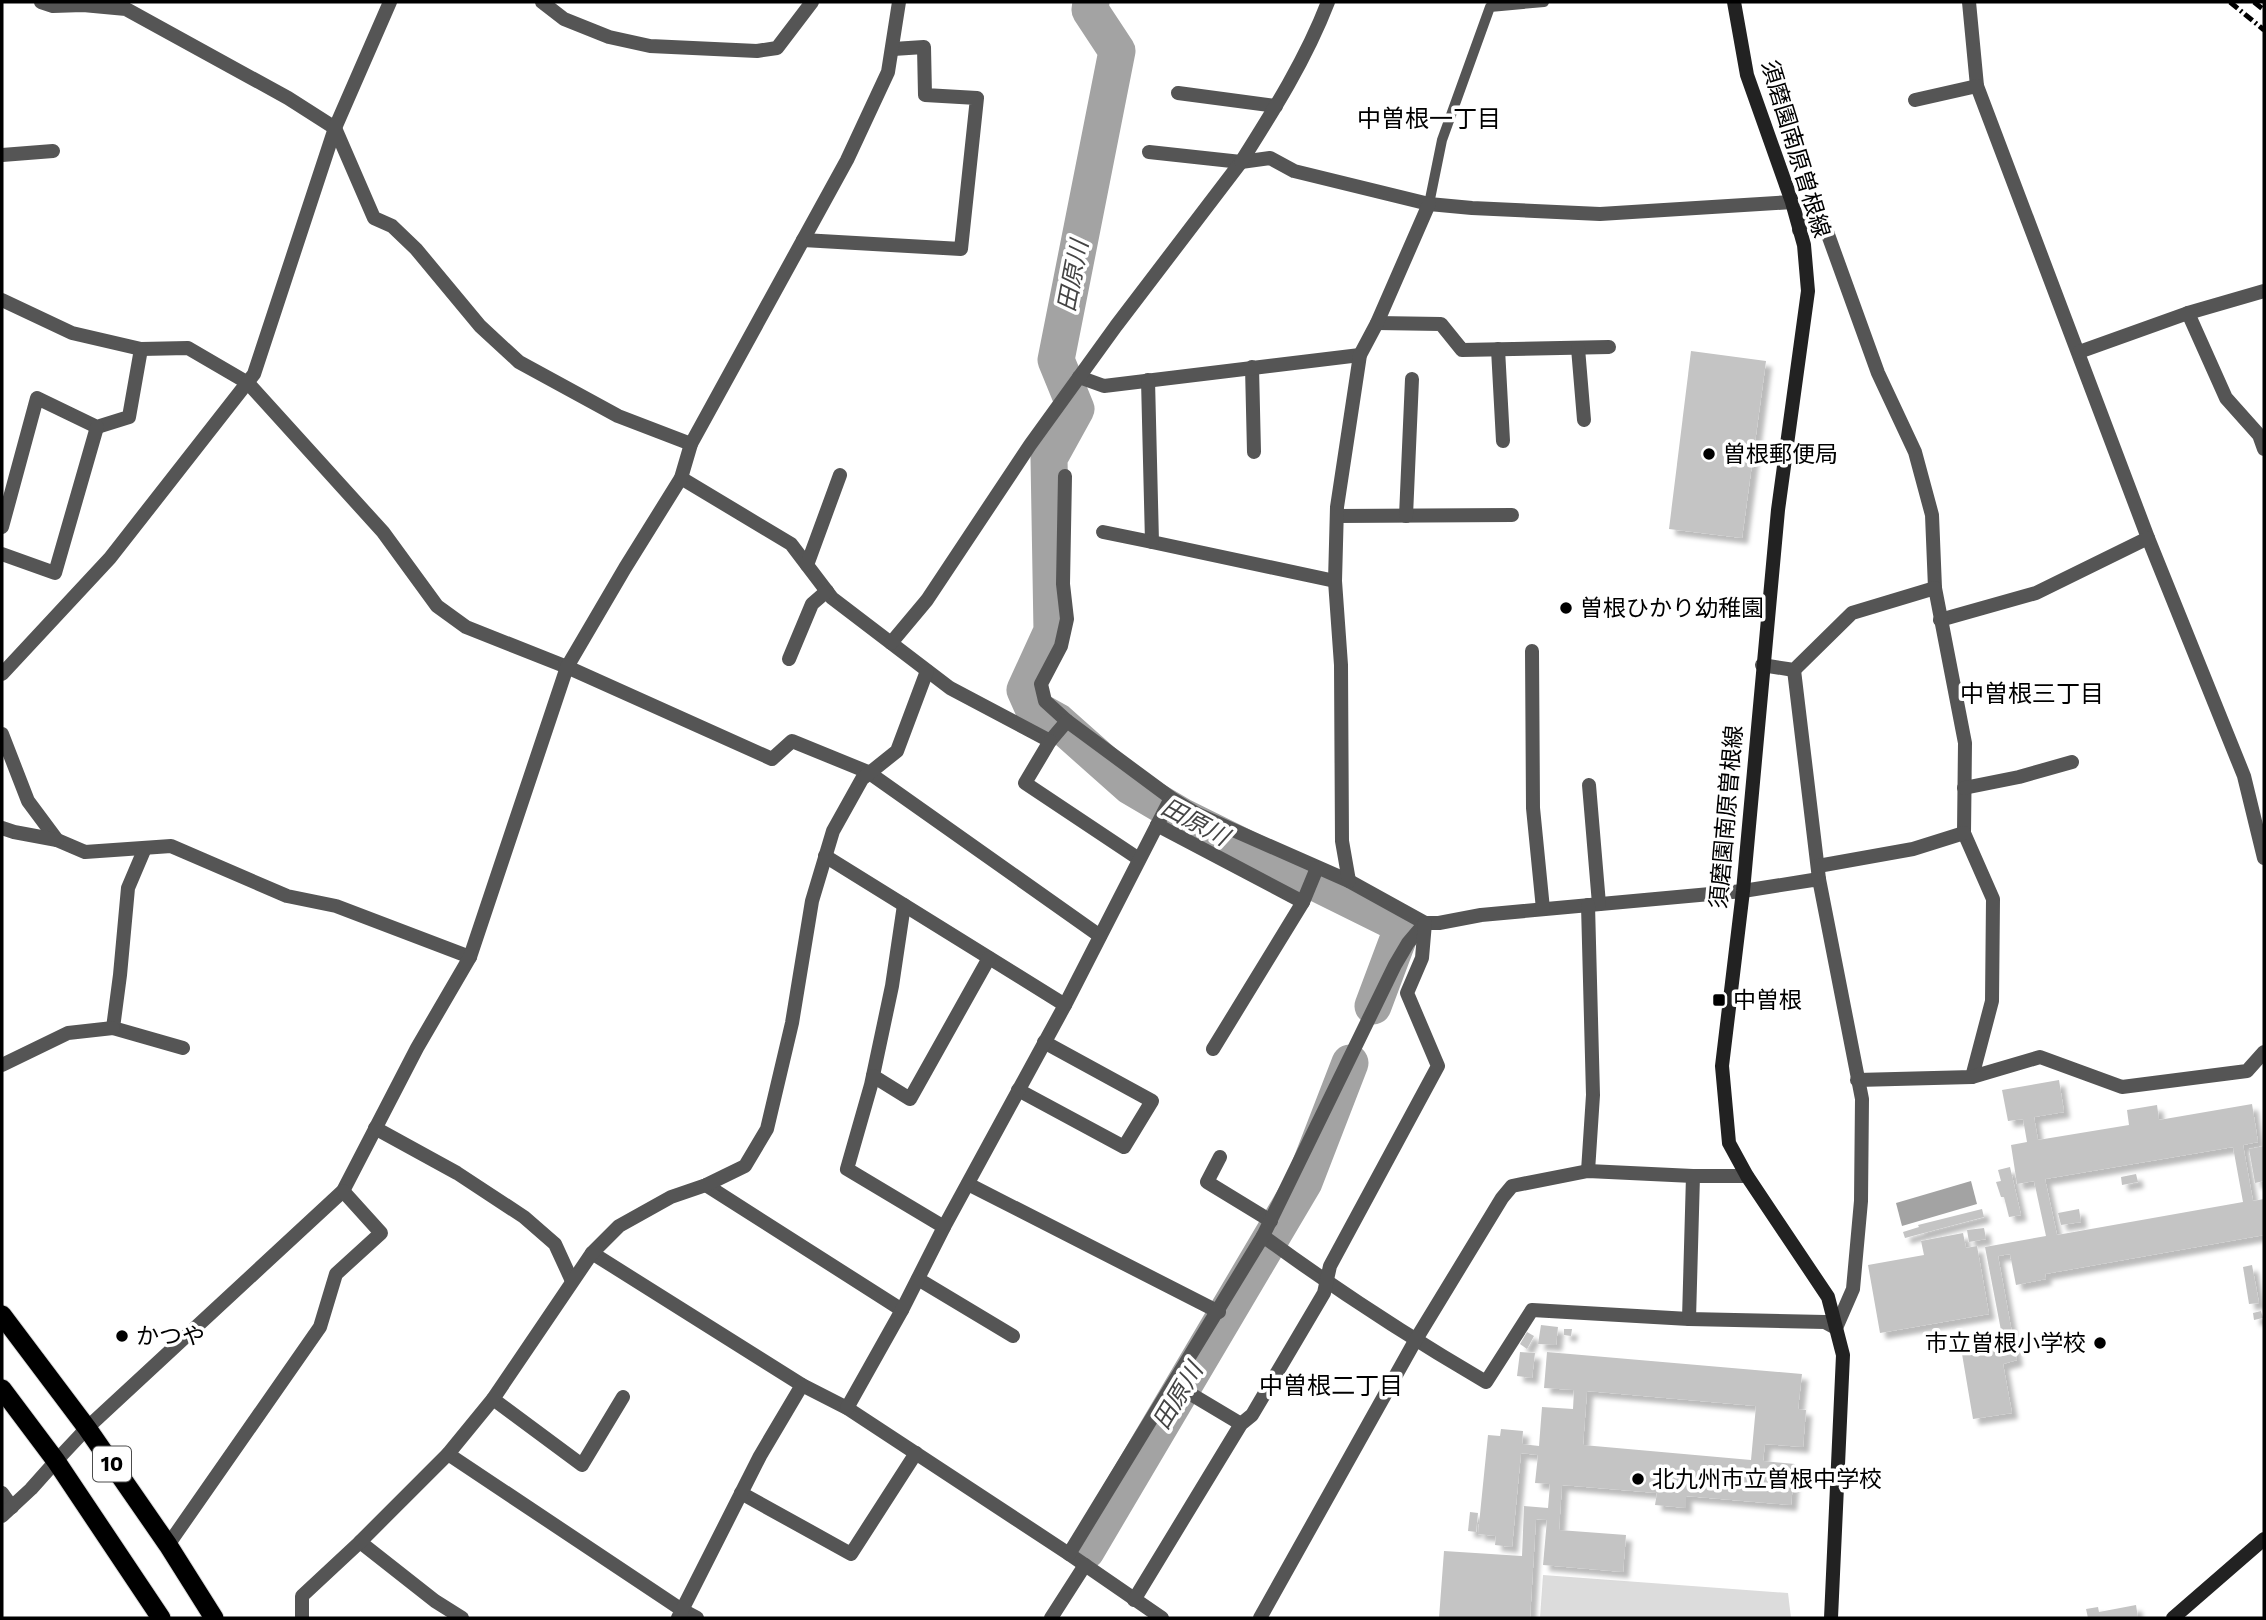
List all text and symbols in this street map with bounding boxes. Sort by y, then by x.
street label: 須磨園南原曽根線 [1756,57,1835,241]
district label: 中曽根一丁目 [1357,105,1501,133]
water label: 田原川 [1052,235,1094,314]
place label: 曽根郵便局 [1723,441,1838,468]
marker: 曽根郵便局 [1701,446,1717,462]
place label: 曽根ひかり幼稚園 [1580,595,1764,622]
marker: 曽根ひかり幼稚園 [1558,600,1574,616]
district label: 中曽根三丁目 [1960,680,2104,708]
street label: 須磨園南原曽根線 [1705,724,1748,910]
water label: 田原川 [1157,793,1236,853]
place label: 中曽根 [1733,987,1802,1014]
marker: 中曽根 [1711,992,1727,1008]
place label: かつや [136,1323,205,1350]
marker: かつや [114,1328,130,1344]
place label: 市立曽根小学校 [1925,1330,2086,1357]
marker: 市立曽根小学校 [2092,1335,2108,1351]
water label: 田原川 [1147,1355,1210,1434]
district label: 中曽根二丁目 [1259,1372,1403,1400]
road number: 10 [93,1446,131,1482]
place label: 北九州市立曽根中学校 [1652,1466,1882,1493]
marker: 北九州市立曽根中学校 [1630,1471,1646,1487]

